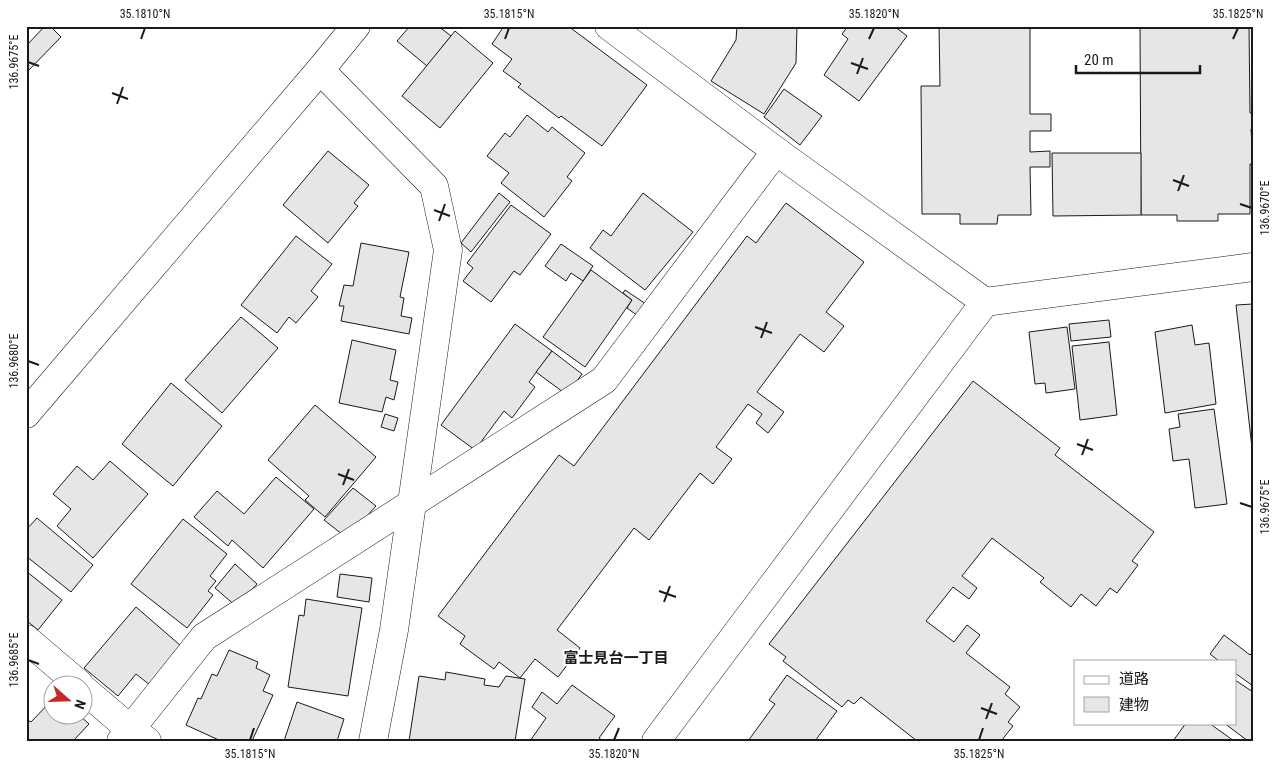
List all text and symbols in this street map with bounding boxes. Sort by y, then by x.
text: 35.1810°N [120,7,170,21]
text: 35.1815°N [484,7,534,21]
text: 35.1820°N [849,7,899,21]
text: 35.1825°N [1213,7,1263,21]
text: 136.9675°E [7,34,21,90]
scale bar [1076,42,1200,74]
text: 20 m [1084,51,1114,69]
text: 136.9670°E [1258,180,1272,236]
text: 136.9680°E [7,333,21,389]
text: 136.9675°E [1258,479,1272,535]
text: 136.9685°E [7,632,21,688]
district label: 富士見台一丁目 [563,649,669,667]
legend [1074,660,1236,724]
text: 道路 [1119,670,1149,688]
north arrow [42,674,92,724]
text: 建物 [1119,696,1149,714]
text: N [71,698,89,711]
text: 35.1815°N [225,747,275,761]
text: 35.1820°N [589,747,639,761]
text: 35.1825°N [954,747,1004,761]

